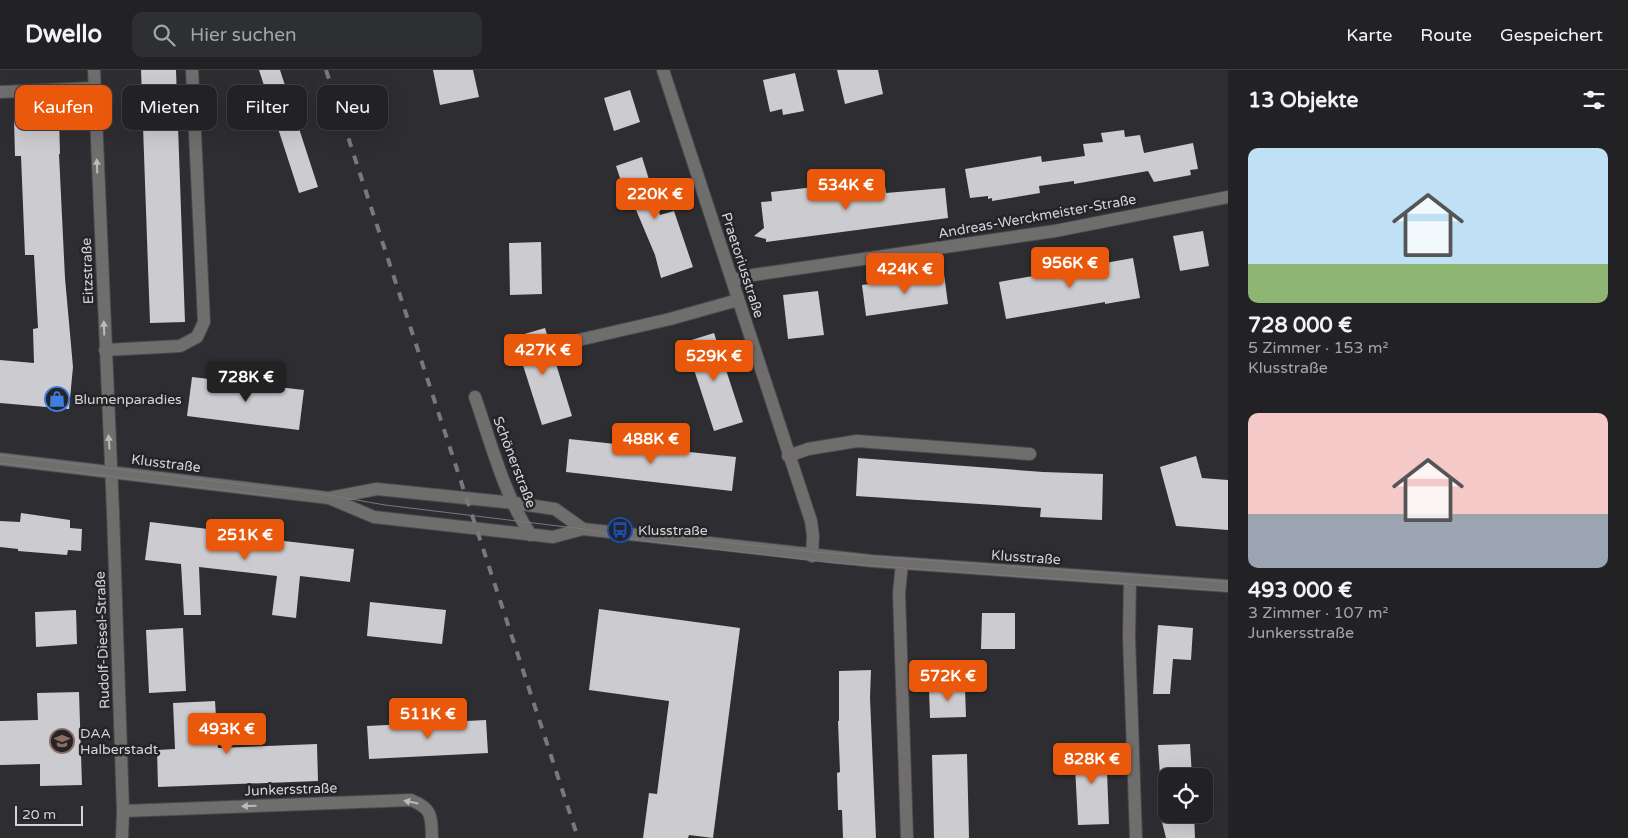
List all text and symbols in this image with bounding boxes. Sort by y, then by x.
search box [132,12,482,57]
text: Dwello [25,20,102,49]
icon: search [150,21,178,49]
text: Hier suchen [190,24,297,46]
text: Karte [1346,24,1392,46]
text: Route [1420,24,1472,46]
text: Gespeichert [1500,24,1603,46]
chip: Kaufen [15,85,112,130]
chip: Mieten [122,85,217,130]
chip: Filter [227,85,307,130]
chip: Neu [317,85,388,130]
icon: filters [1580,86,1608,114]
text: 13 Objekte [1248,88,1358,113]
one-way arrow [93,157,101,173]
pin: 534K € [805,168,887,211]
text: 534K € [818,175,874,195]
pin: 220K € [614,178,696,220]
icon: home [1383,180,1473,270]
text: 220K € [627,184,683,204]
street label: Andreas-Werckmeister-Straße [937,191,1138,242]
street label: Praetoriusstraße [717,210,768,320]
street label: Eitzstraße [78,237,97,304]
pin: 956K € [1029,246,1111,289]
pin: 424K € [864,252,946,295]
text: 956K € [1042,253,1098,273]
text: 424K € [877,259,933,279]
text: 728 000 € [1248,313,1352,338]
one-way arrow [100,320,108,336]
pin: 427K € [502,334,584,376]
text: 5 Zimmer · 153 m² [1248,338,1388,358]
text: 427K € [515,340,571,360]
pin: 529K € [673,340,755,382]
text: 529K € [686,346,742,366]
text: Klusstraße [1248,358,1328,378]
pin: 728K € [205,360,287,403]
text: 728K € [218,367,274,387]
shop icon: Blumenparadies [44,386,70,412]
place label: Blumenparadies [74,391,182,408]
street label: Schönerstraße [489,414,540,510]
pin: 488K € [610,422,692,465]
text: 488K € [623,429,679,449]
one-way arrow [105,433,113,449]
icon: home [1383,445,1473,535]
street label: Klusstraße [130,451,202,476]
bus stop icon: Klusstraße [607,517,633,543]
pin: 251K € [204,518,286,561]
place label: Klusstraße [638,522,708,539]
text: 251K € [217,525,273,545]
street label: Klusstraße [991,547,1061,568]
street label: Rudolf-Diesel-Straße [92,571,113,709]
text: 493 000 € [1248,578,1352,603]
text: 3 Zimmer · 107 m² [1248,603,1388,623]
text: Junkersstraße [1248,623,1354,643]
pin: 572K € [907,660,989,702]
text: 572K € [920,666,976,686]
pin: 511K € [387,698,469,740]
text: 511K € [400,704,456,724]
pin: 493K € [186,712,268,755]
text: 493K € [199,719,255,739]
place label: DAA Halberstadt [80,725,159,758]
school or university icon: DAA Halberstadt [49,728,75,754]
pin: 828K € [1051,742,1133,785]
text: 828K € [1064,749,1120,769]
map controls [1158,768,1213,823]
button: locate [1158,768,1213,823]
street label: Junkersstraße [244,779,338,800]
one-way arrow [403,797,419,805]
one-way arrow [241,802,257,810]
scale bar [15,803,82,826]
text: 20 m [22,806,56,823]

